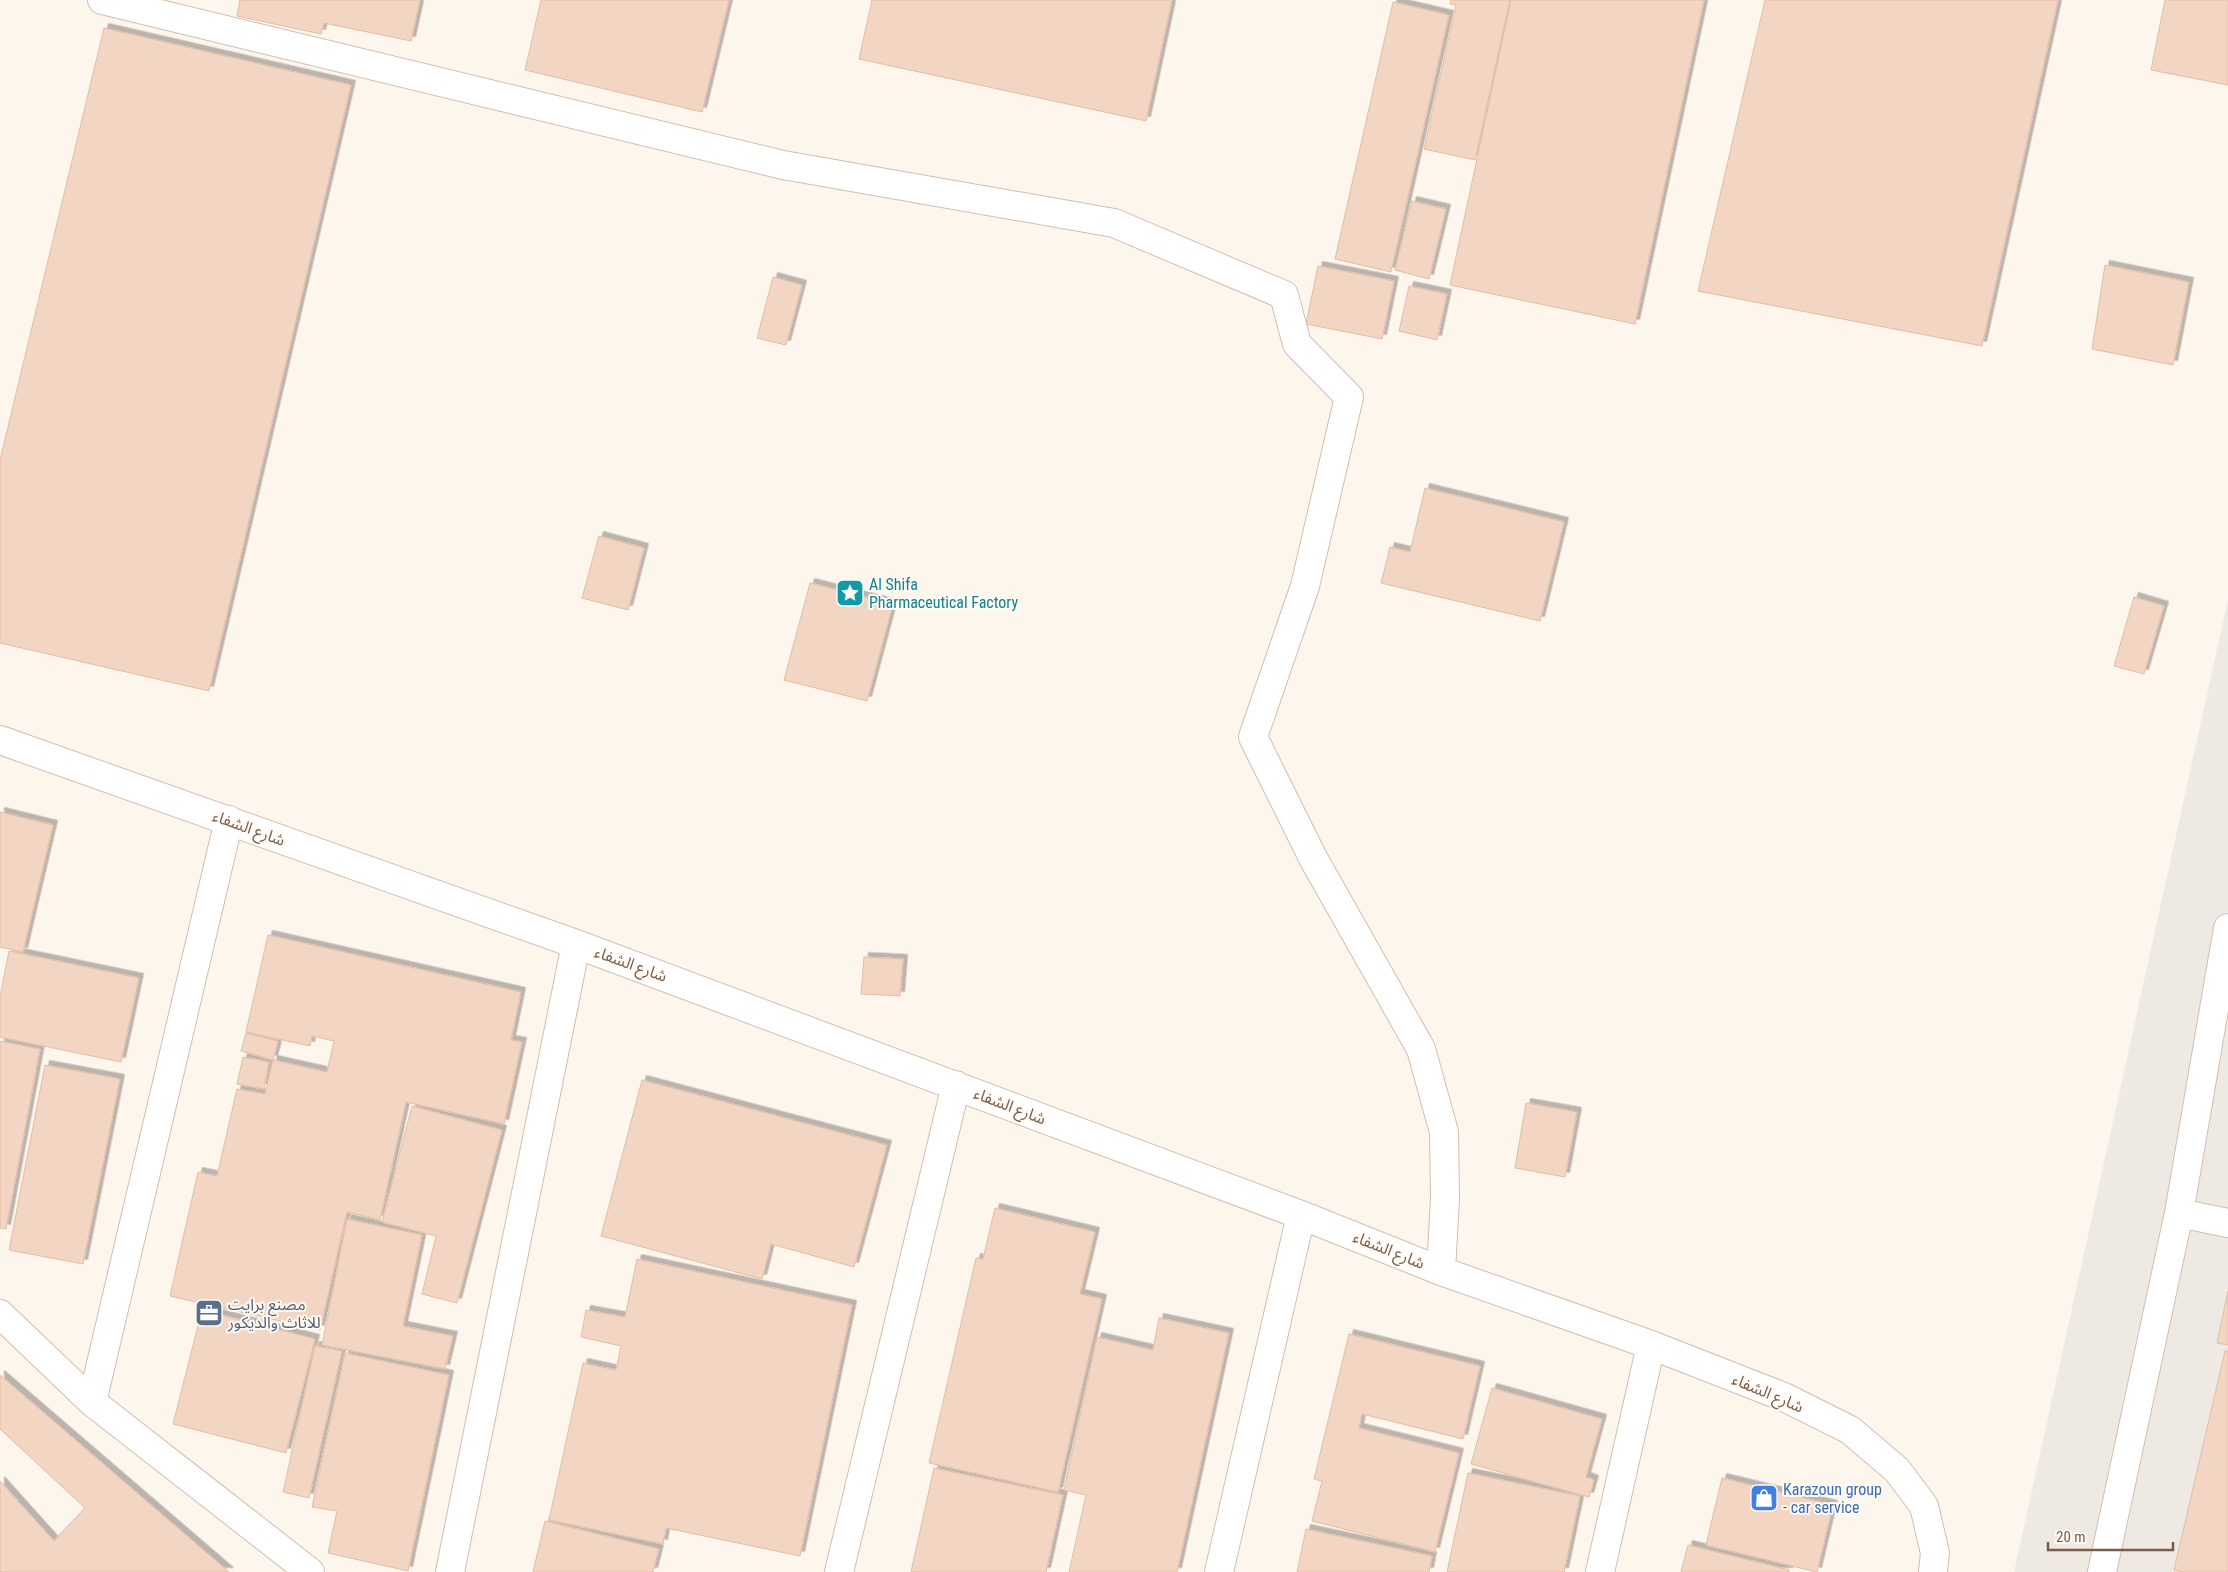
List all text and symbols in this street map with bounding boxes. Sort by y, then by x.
place label: Al Shifa Pharmaceutical Factory [869,575,1018,612]
place icon: Al Shifa Pharmaceutical Factory [835,578,865,608]
street label: شارع الشفاء [209,806,288,853]
street label: شارع الشفاء [591,942,670,989]
street label: شارع الشفاء [970,1084,1049,1131]
street label: شارع الشفاء [1349,1227,1428,1276]
place label: مصنع برايت للاثاث والديكور [227,1295,321,1332]
office icon: مصنع برايت للاثاث والديكور [194,1298,224,1328]
street label: شارع الشفاء [1728,1369,1806,1419]
place label: Karazoun group - car service [1783,1480,1882,1517]
shop icon: Karazoun group - car service [1749,1483,1779,1513]
scale bar [2048,1520,2173,1552]
text: 20 m [2056,1528,2086,1546]

